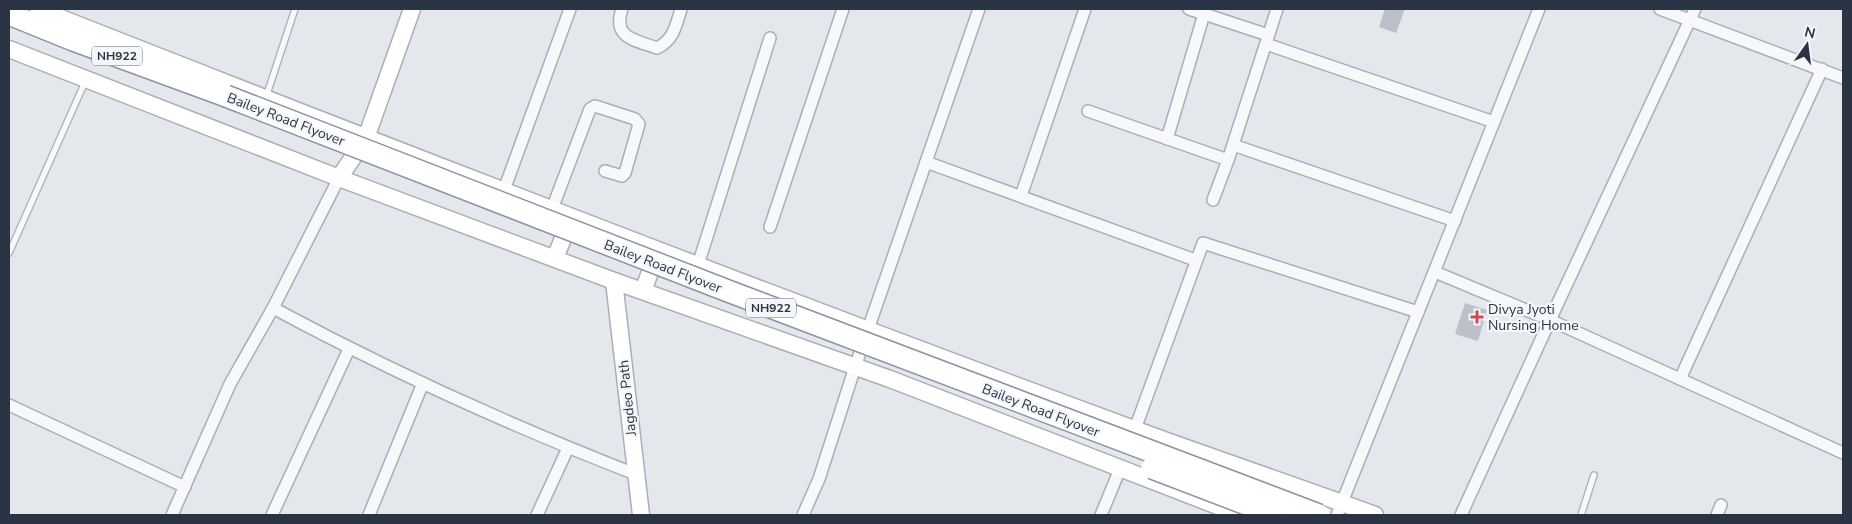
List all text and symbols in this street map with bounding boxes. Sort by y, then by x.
north arrow [1782,20,1832,70]
text: N [1803,22,1817,43]
road number: NH922 [92,46,142,66]
street label: Bailey Road Flyover [224,88,347,151]
street label: Bailey Road Flyover [601,235,724,298]
road number: NH922 [746,298,796,318]
place label: Divya Jyoti Nursing Home [1488,300,1579,335]
marker: Divya Jyoti Nursing Home [1470,310,1484,324]
street label: Jagdeo Path [614,359,641,438]
street label: Bailey Road Flyover [979,379,1102,442]

